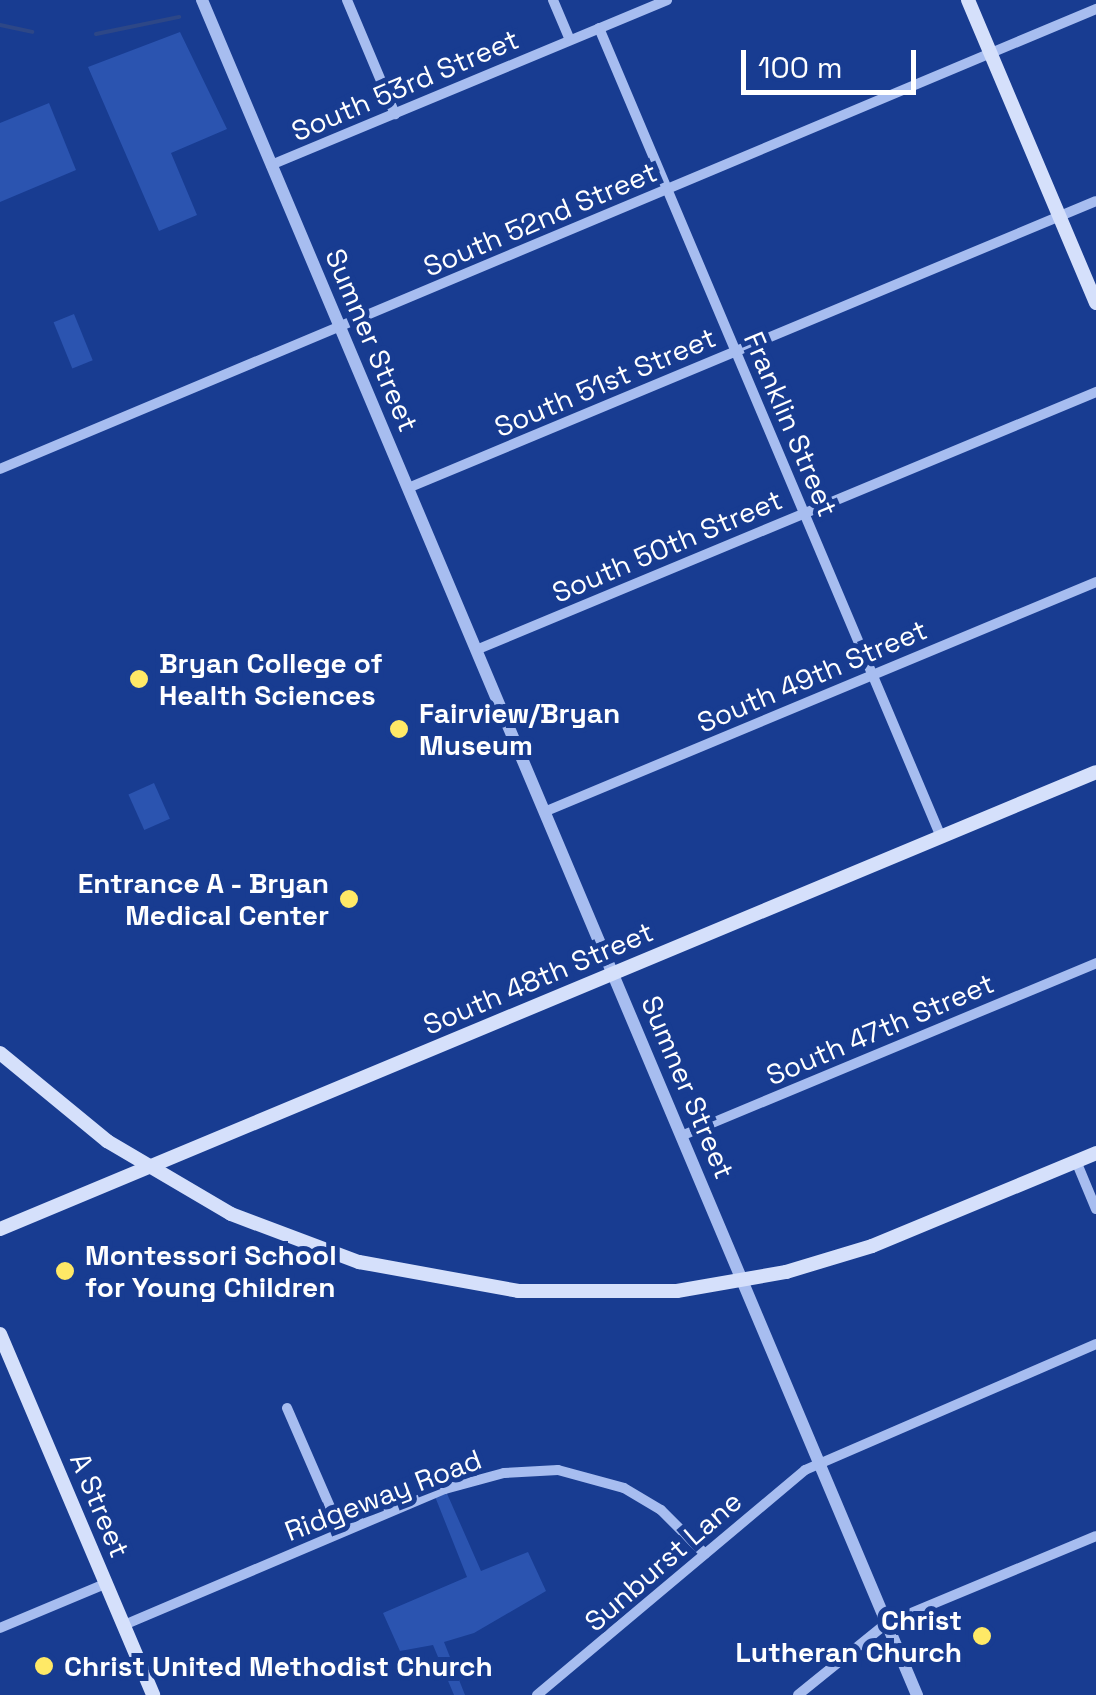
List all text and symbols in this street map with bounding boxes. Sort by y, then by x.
street label: South 53rd Street [286,22,524,148]
scale bar [746,30,921,92]
text: 100 m [758,48,843,87]
street label: South 52nd Street [418,155,662,283]
street label: Sumner Street [318,243,426,437]
street label: South 51st Street [489,320,721,444]
street label: Franklin Street [737,327,845,521]
street label: South 50th Street [547,482,787,610]
street label: South 49th Street [692,612,932,740]
place label: Bryan College of Health Sciences [159,646,383,712]
marker: Bryan College of Health Sciences [128,668,150,690]
place label: Fairview/Bryan Museum [419,696,620,762]
marker: Fairview/Bryan Museum [388,718,410,740]
place label: Entrance A - Bryan Medical Center [76,866,329,932]
marker: Entrance A - Bryan Medical Center [338,888,360,910]
street label: South 48th Street [418,914,658,1042]
street label: South 47th Street [761,966,999,1092]
street label: Sumner Street [634,990,742,1184]
place label: Montessori School for Young Children [85,1238,337,1304]
marker: Montessori School for Young Children [54,1260,76,1282]
street label: Ridgeway Road [280,1442,486,1548]
street label: A Street [63,1448,137,1562]
street label: Sunburst Lane [578,1484,748,1638]
place label: Christ Lutheran Church [736,1603,962,1669]
marker: Christ Lutheran Church [971,1625,993,1647]
place label: Christ United Methodist Church [64,1649,493,1683]
marker: Christ United Methodist Church [33,1655,55,1677]

